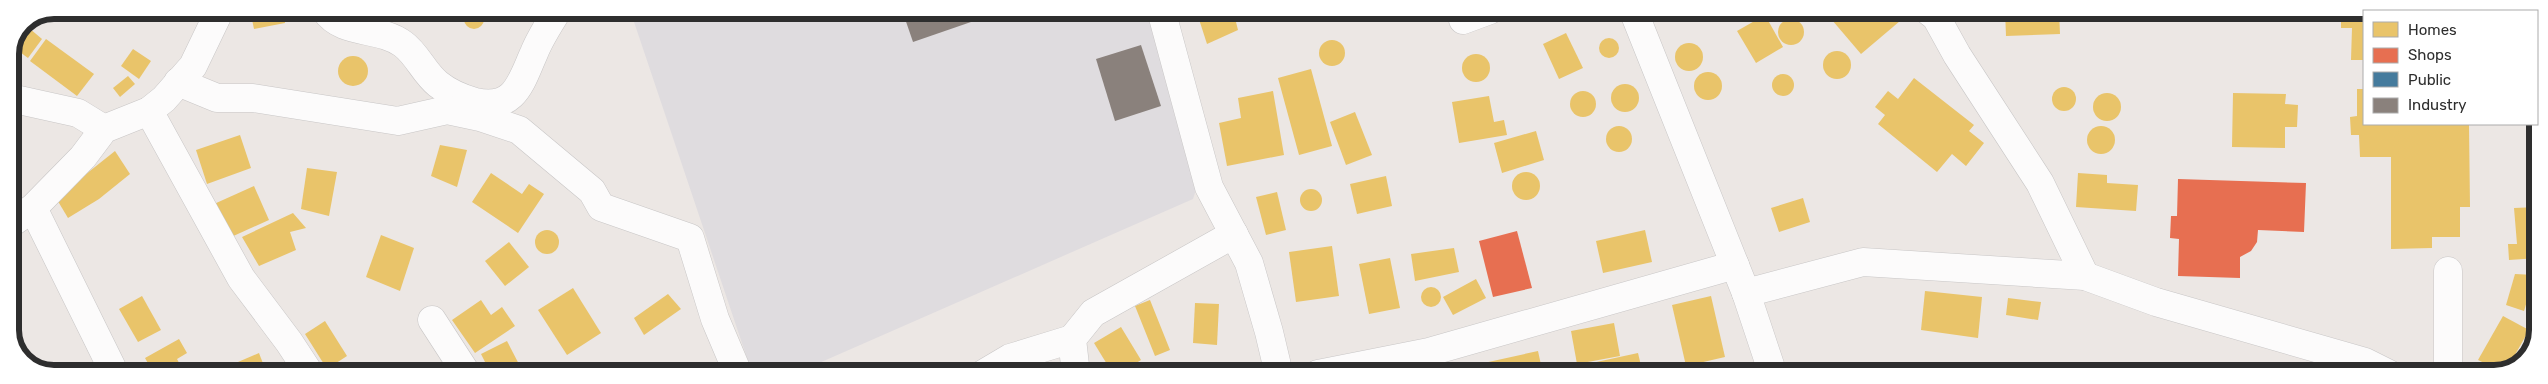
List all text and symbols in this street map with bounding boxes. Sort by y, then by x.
legend [2363,10,2538,125]
text: Homes [2408,21,2457,39]
text: Shops [2408,46,2452,64]
text: Public [2408,71,2451,89]
text: Industry [2408,96,2467,114]

